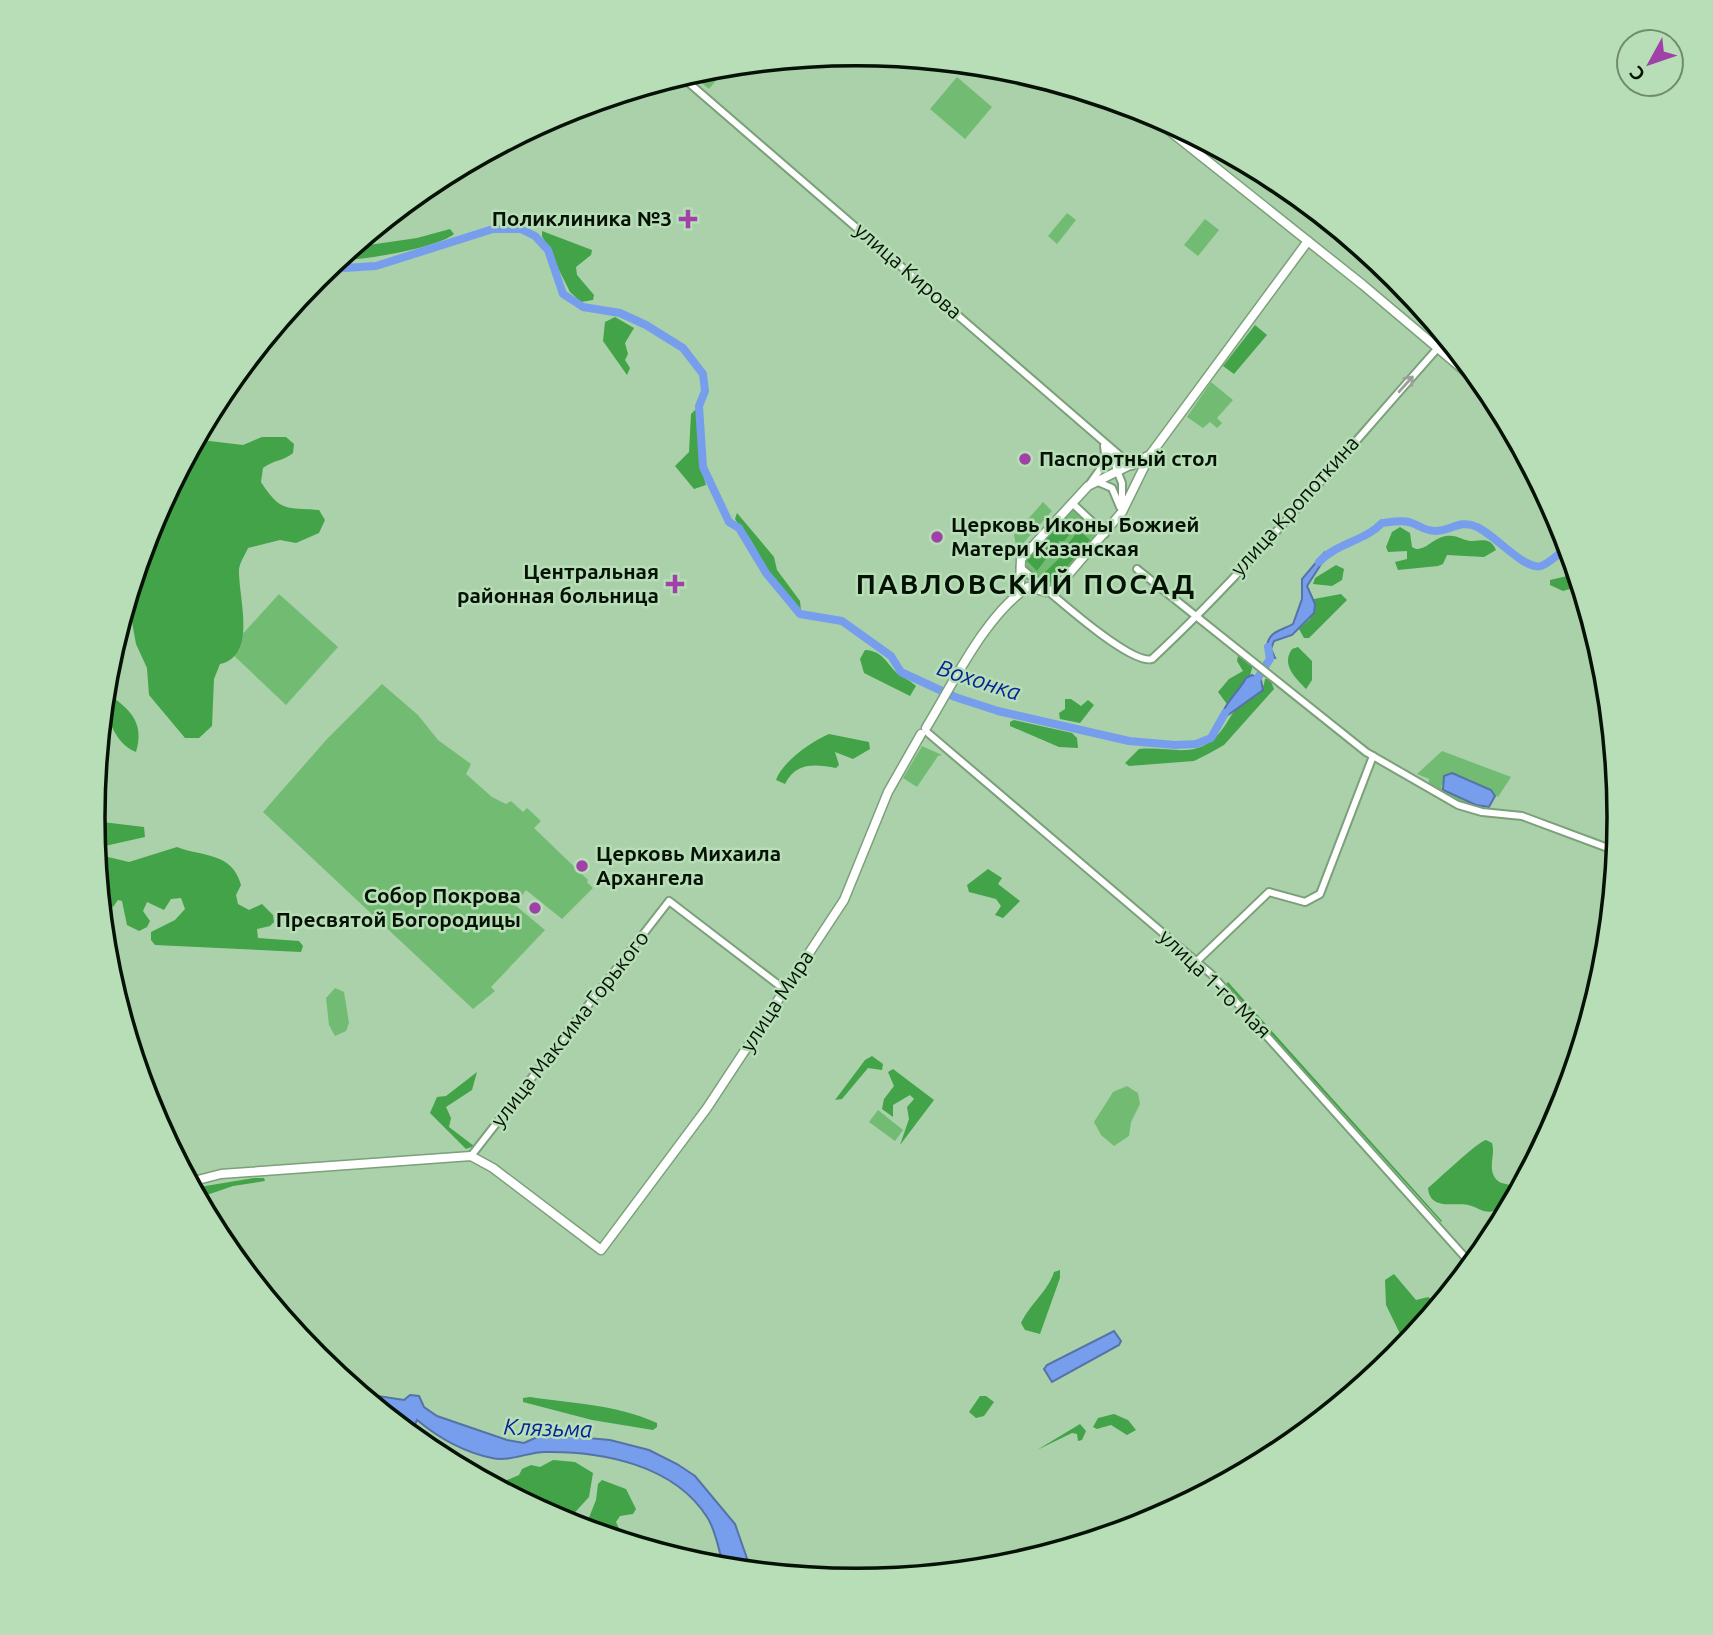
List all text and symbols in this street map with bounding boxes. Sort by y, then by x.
north arrow [1615,28,1685,98]
text: С [1625,62,1649,86]
place label: Поликлиника №3 [492,206,672,230]
marker: Поликлиника №3 [678,209,698,229]
street label: улица Кирова [850,217,967,323]
one-way arrow [1397,376,1414,393]
street label: улица Кропоткина [1225,431,1363,580]
place label: Паспортный стол [1039,446,1218,470]
marker: Паспортный стол [1017,451,1033,467]
place label: Церковь Иконы Божией Матери Казанская [951,512,1199,560]
marker: Церковь Иконы Божией Матери Казанская [929,529,945,545]
place label: Центральная районная больница [457,559,659,607]
district label: ПАВЛОВСКИЙ ПОСАД [856,568,1196,599]
marker: Центральная районная больница [665,574,685,594]
water label: Вохонка [934,654,1024,705]
place label: Церковь Михаила Архангела [596,841,781,889]
marker: Церковь Михаила Архангела [574,858,590,874]
place label: Собор Покрова Пресвятой Богородицы [276,883,521,931]
marker: Собор Покрова Пресвятой Богородицы [527,900,543,916]
street label: улица 1-го Мая [1155,924,1277,1043]
street label: улица Максима Горького [485,926,653,1131]
street label: улица Мира [734,945,818,1056]
water label: Клязьма [503,1413,593,1442]

